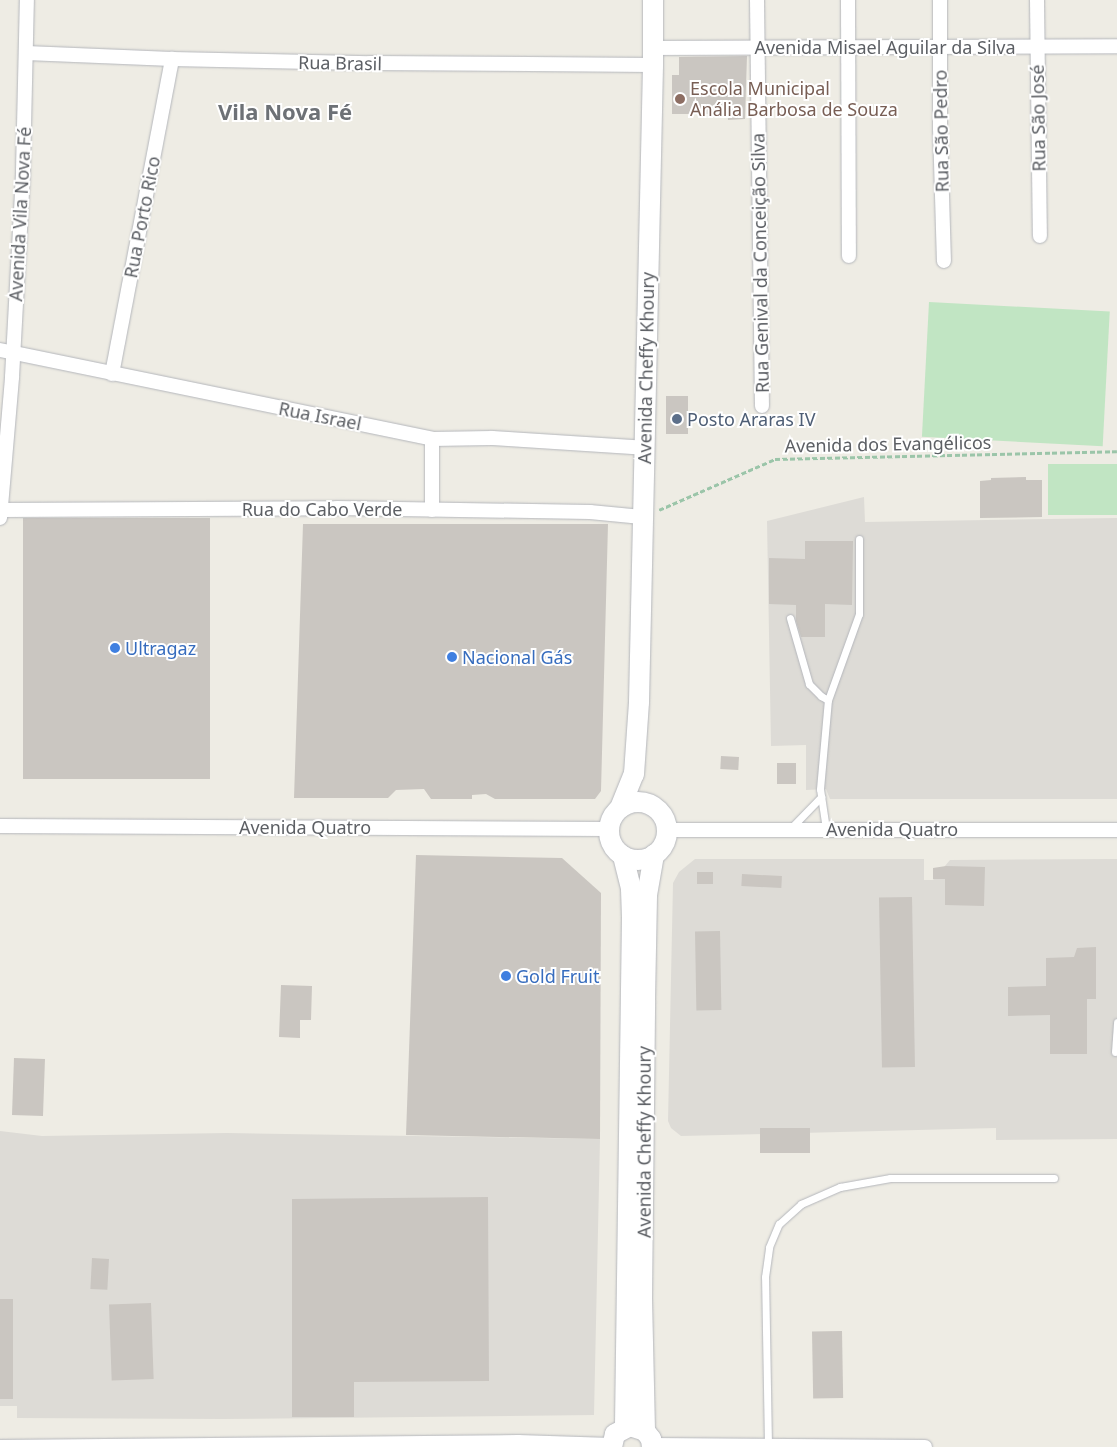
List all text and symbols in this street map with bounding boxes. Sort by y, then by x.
street label: Avenida Misael Aguilar da Silva [754,36,1016,58]
street label: Rua Brasil [298,51,382,75]
street label: Rua São José [1026,64,1050,172]
street label: Rua São Pedro [929,69,953,193]
place label: Escola Municipal Anália Barbosa de Souza [690,78,898,120]
marker: Escola Municipal Anália Barbosa de Souza [674,93,686,105]
district label: Vila Nova Fé [218,99,352,125]
street label: Avenida Vila Nova Fé [5,126,35,302]
street label: Rua Genival da Conceição Silva [747,133,773,393]
street label: Rua Porto Rico [120,154,164,280]
street label: Avenida Cheffy Khoury [634,272,658,464]
street label: Rua Israel [277,397,363,435]
place label: Posto Araras IV [687,408,816,430]
marker: Posto Araras IV [671,413,683,425]
street label: Avenida dos Evangélicos [784,431,992,457]
street label: Rua do Cabo Verde [242,498,402,520]
place label: Ultragaz [125,637,196,659]
marker: Ultragaz [109,642,121,654]
place label: Nacional Gás [462,646,572,668]
marker: Nacional Gás [446,651,458,663]
street label: Avenida Quatro [239,816,371,838]
street label: Avenida Quatro [826,818,958,840]
place label: Gold Fruit [516,965,599,987]
marker: Gold Fruit [500,970,512,982]
street label: Avenida Cheffy Khoury [633,1046,655,1238]

